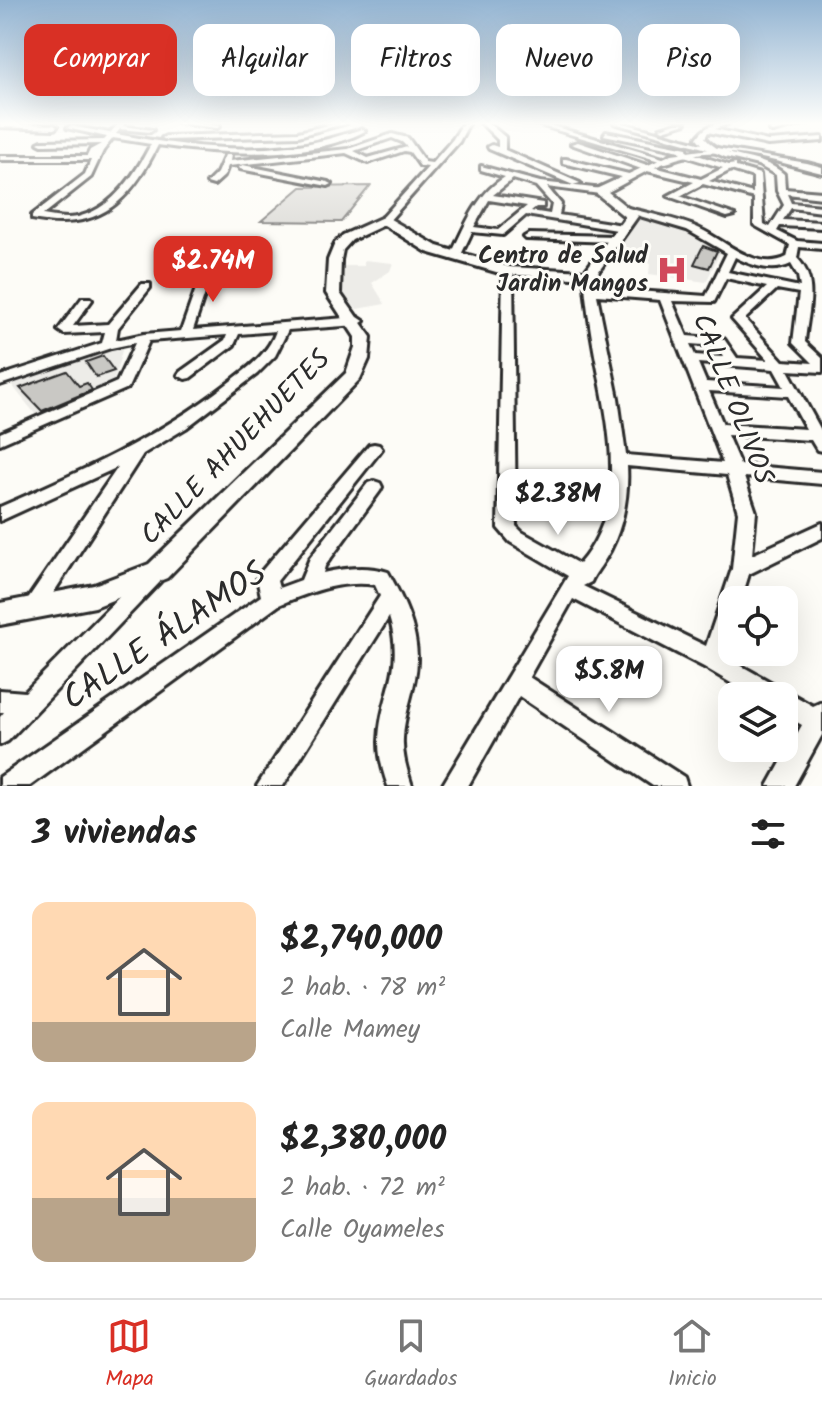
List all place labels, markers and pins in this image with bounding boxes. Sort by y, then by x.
pin: $2.74M [148,236,278,304]
place label: Centro de Salud Jardin Mangos [478,237,649,304]
hospital icon: Centro de Salud Jardin Mangos [655,253,689,287]
pin: $2.38M [493,469,623,537]
pin: $5.8M [553,646,665,714]

